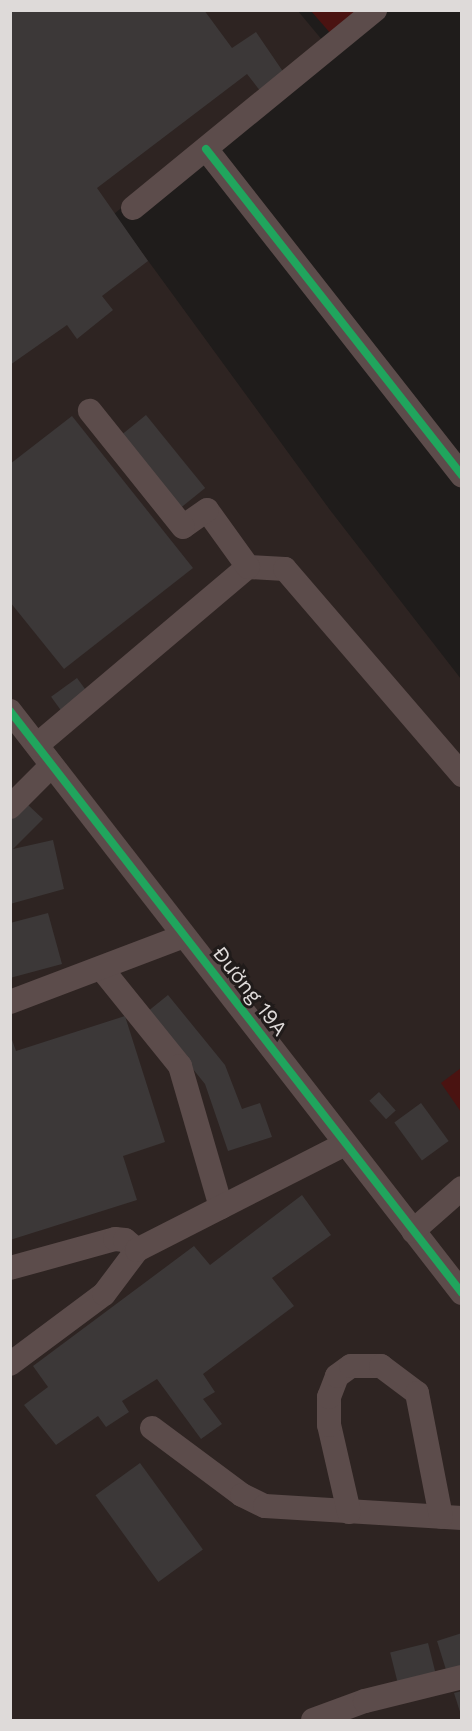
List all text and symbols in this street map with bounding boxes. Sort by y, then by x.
street label: Đường 19A [207,941,293,1041]

